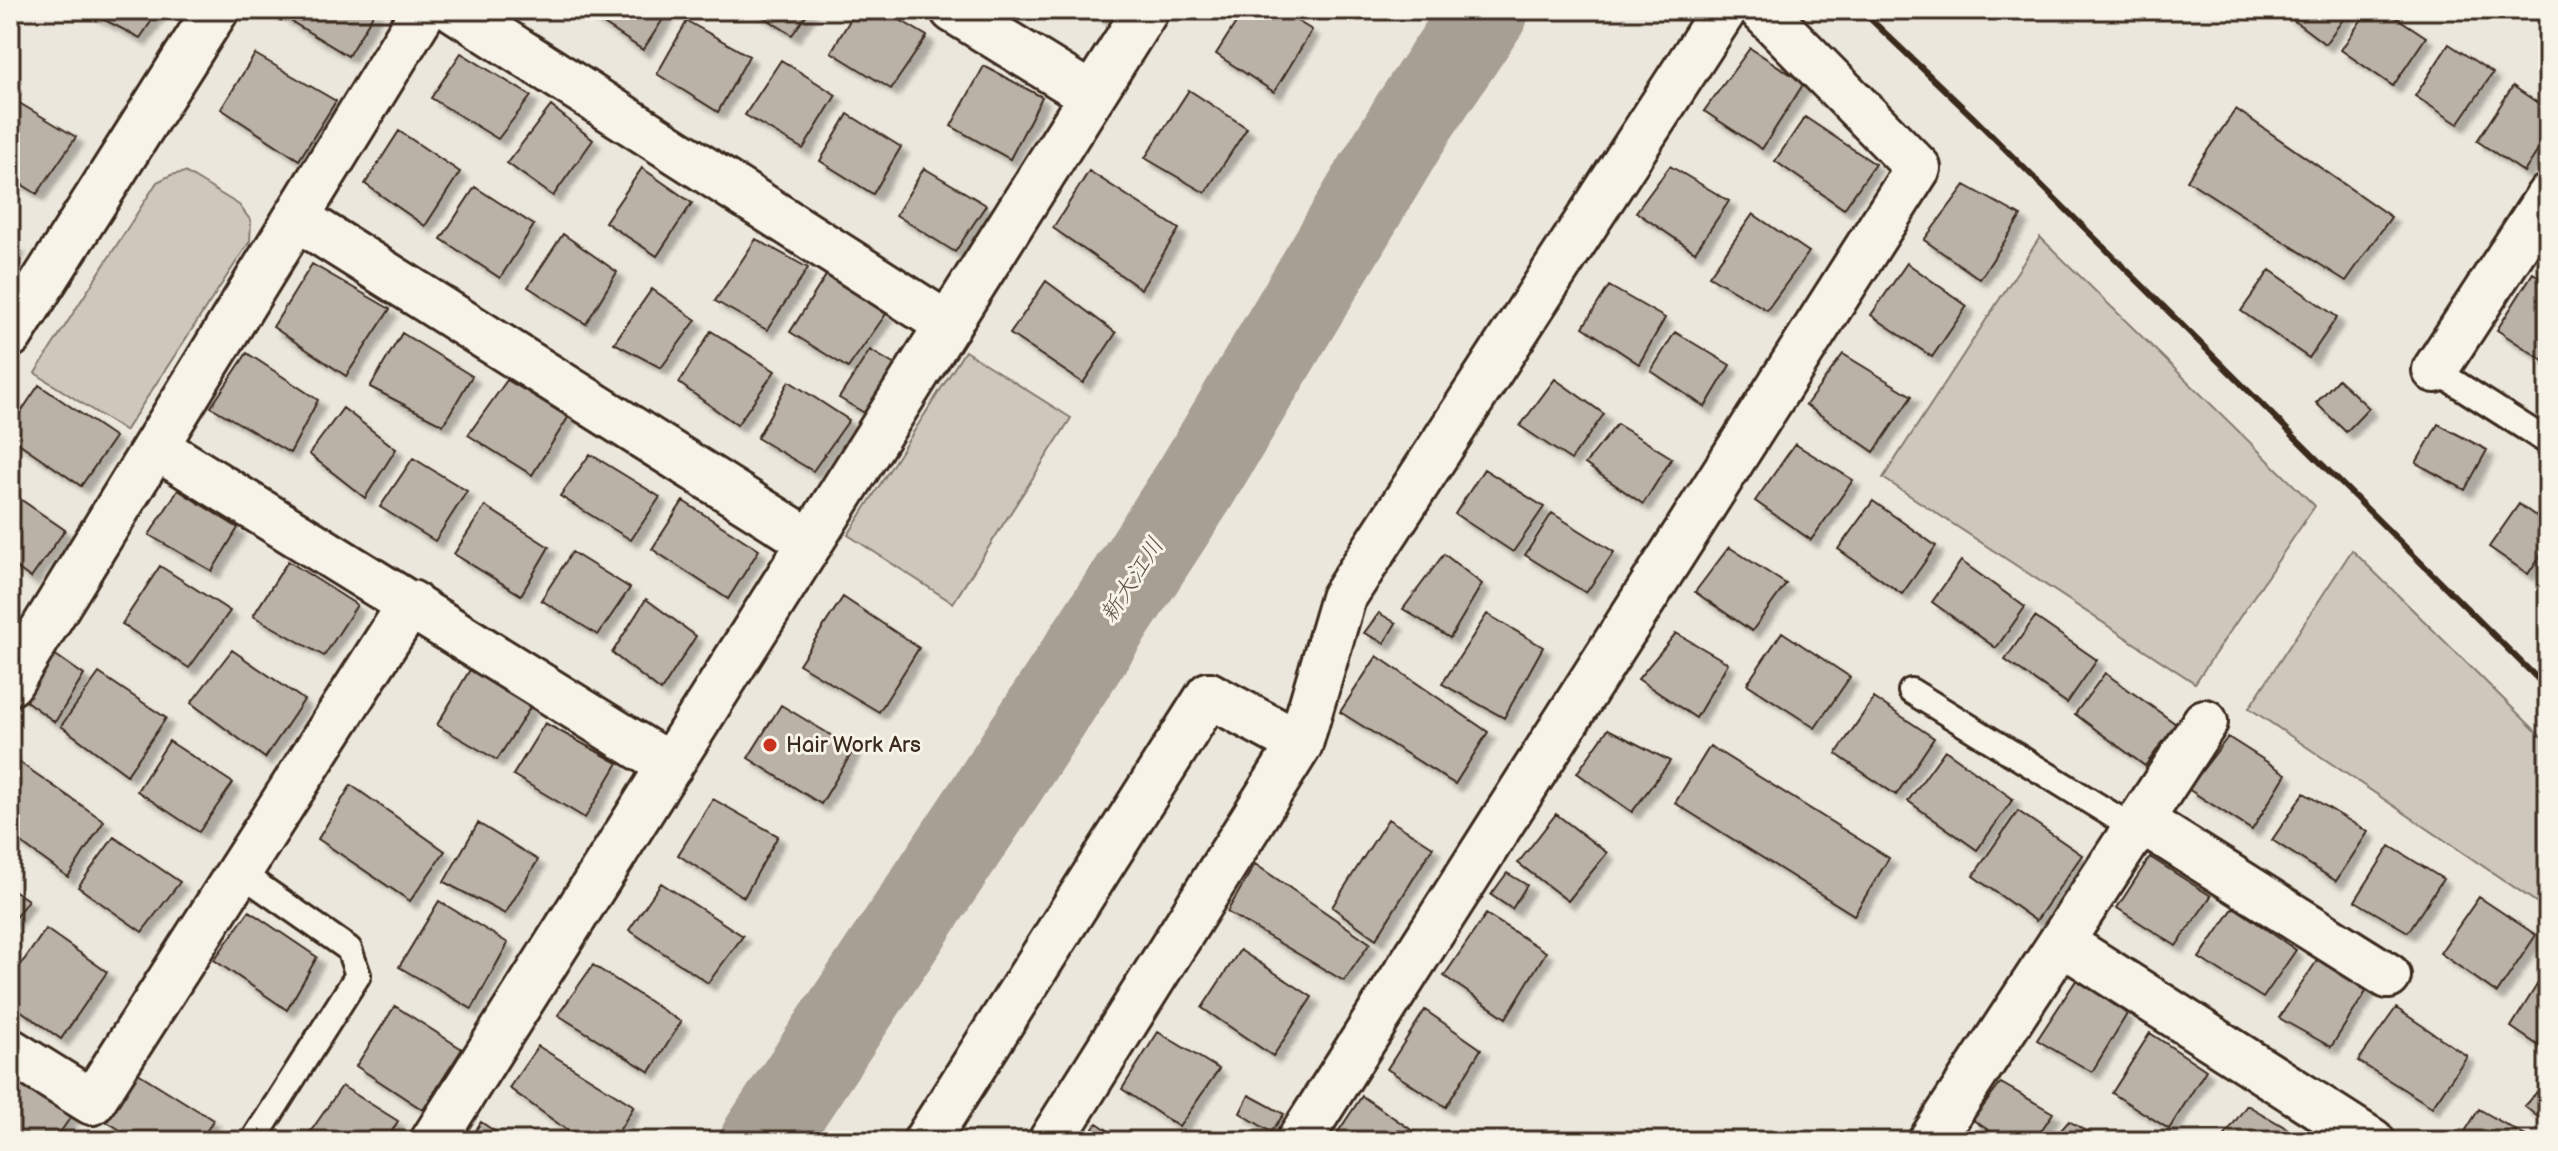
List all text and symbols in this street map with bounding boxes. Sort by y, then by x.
water label: 新大江川 [1094,532,1170,628]
place label: Hair Work Ars [786,732,921,759]
marker: Hair Work Ars [761,736,779,754]

